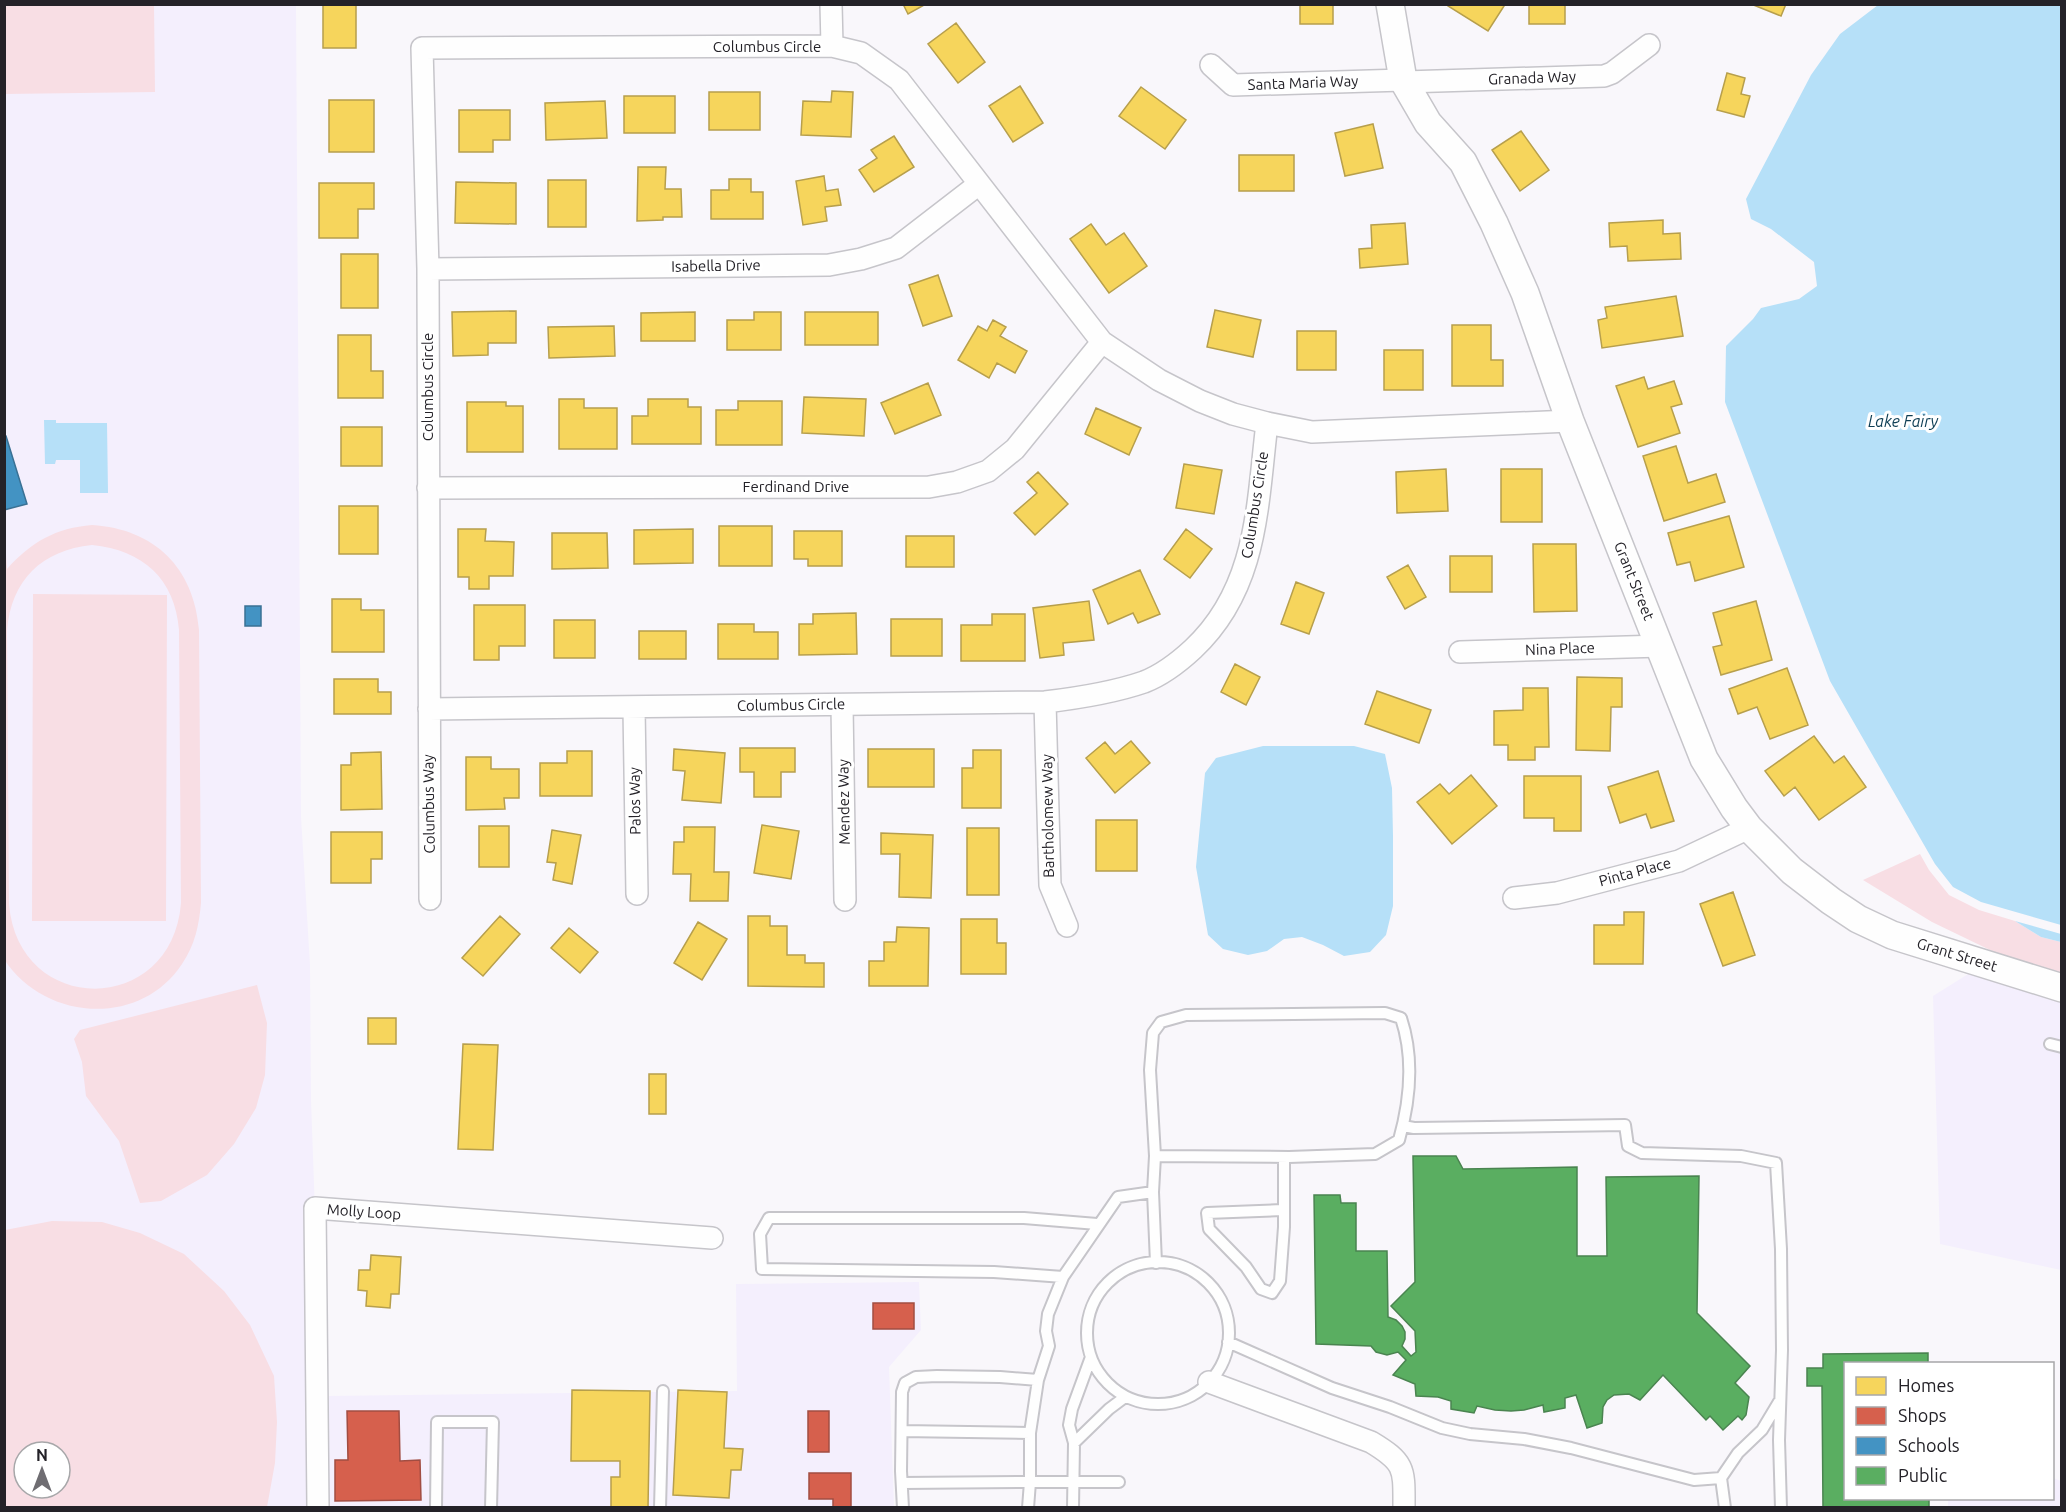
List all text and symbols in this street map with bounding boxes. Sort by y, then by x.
street label: Columbus Circle [713,38,821,55]
street label: Granada Way [1488,67,1576,88]
street label: Santa Maria Way [1247,72,1359,93]
street label: Isabella Drive [671,256,761,275]
street label: Columbus Circle [419,333,436,441]
water label: Lake Fairy [1868,412,1938,430]
street label: Columbus Circle [1238,450,1271,560]
street label: Ferdinand Drive [743,478,849,495]
street label: Grant Street [1611,539,1658,623]
street label: Nina Place [1525,639,1595,658]
street label: Columbus Circle [737,695,845,714]
street label: Columbus Way [419,754,438,854]
street label: Bartholomew Way [1038,754,1057,878]
street label: Mendez Way [834,759,853,845]
street label: Palos Way [625,767,644,835]
street label: Pinta Place [1597,854,1673,889]
street label: Grant Street [1915,934,1999,975]
street label: Molly Loop [326,1200,402,1223]
legend [1844,1362,2054,1500]
text: Homes [1898,1375,1955,1395]
text: Shops [1898,1405,1947,1425]
text: Schools [1898,1435,1960,1455]
north arrow [12,1440,72,1500]
text: N [36,1446,48,1464]
text: Public [1898,1465,1947,1485]

